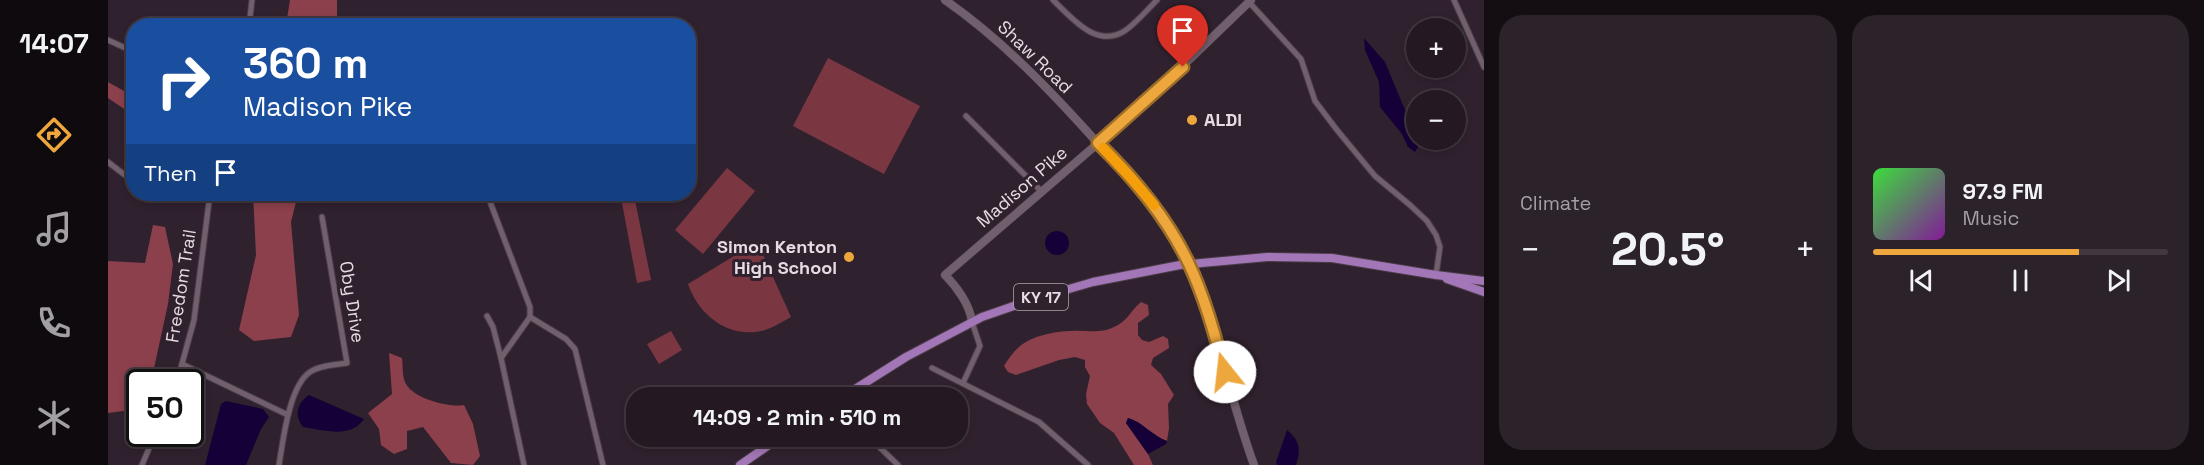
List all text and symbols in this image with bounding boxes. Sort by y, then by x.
pin [1157,5,1208,67]
icon: arrive [1166,14,1199,47]
street label: Shaw Road [993,15,1078,98]
map controls [1406,18,1466,150]
button: + [1406,18,1466,78]
text: 14:07 [19,26,89,61]
text: 360 m [243,37,368,90]
icon: right [144,42,222,120]
text: Madison Pike [243,89,413,124]
button: − [1406,90,1466,150]
place label: ALDI [1204,108,1242,131]
marker: ALDI [1185,113,1199,127]
icon: directions [33,114,75,156]
street label: Madison Pike [971,141,1072,232]
icon: arrive [209,156,242,189]
text: Then [144,159,197,187]
text: 97.9 FM [1963,177,2043,205]
text: Climate [1520,190,1591,216]
text: Music [1963,205,2019,231]
icon: music [33,208,75,250]
text: 20.5° [1611,221,1725,278]
street label: Freedom Trail [160,227,201,344]
text: − [1520,229,1540,271]
text: + [1795,229,1816,271]
place label: Simon Kenton High School [717,235,837,279]
marker: Simon Kenton High School [842,250,856,264]
street label: Oby Drive [335,259,370,344]
icon: previous [1905,264,1938,297]
icon: pause [2004,264,2037,297]
icon: next [2102,264,2135,297]
road number: KY 17 [1014,284,1068,310]
icon: phone [33,302,75,344]
position arrow [1193,340,1257,404]
speed limit sign: 50 [126,369,204,447]
icon: climate [33,397,75,439]
text: 14:09 · 2 min · 510 m [693,403,901,431]

